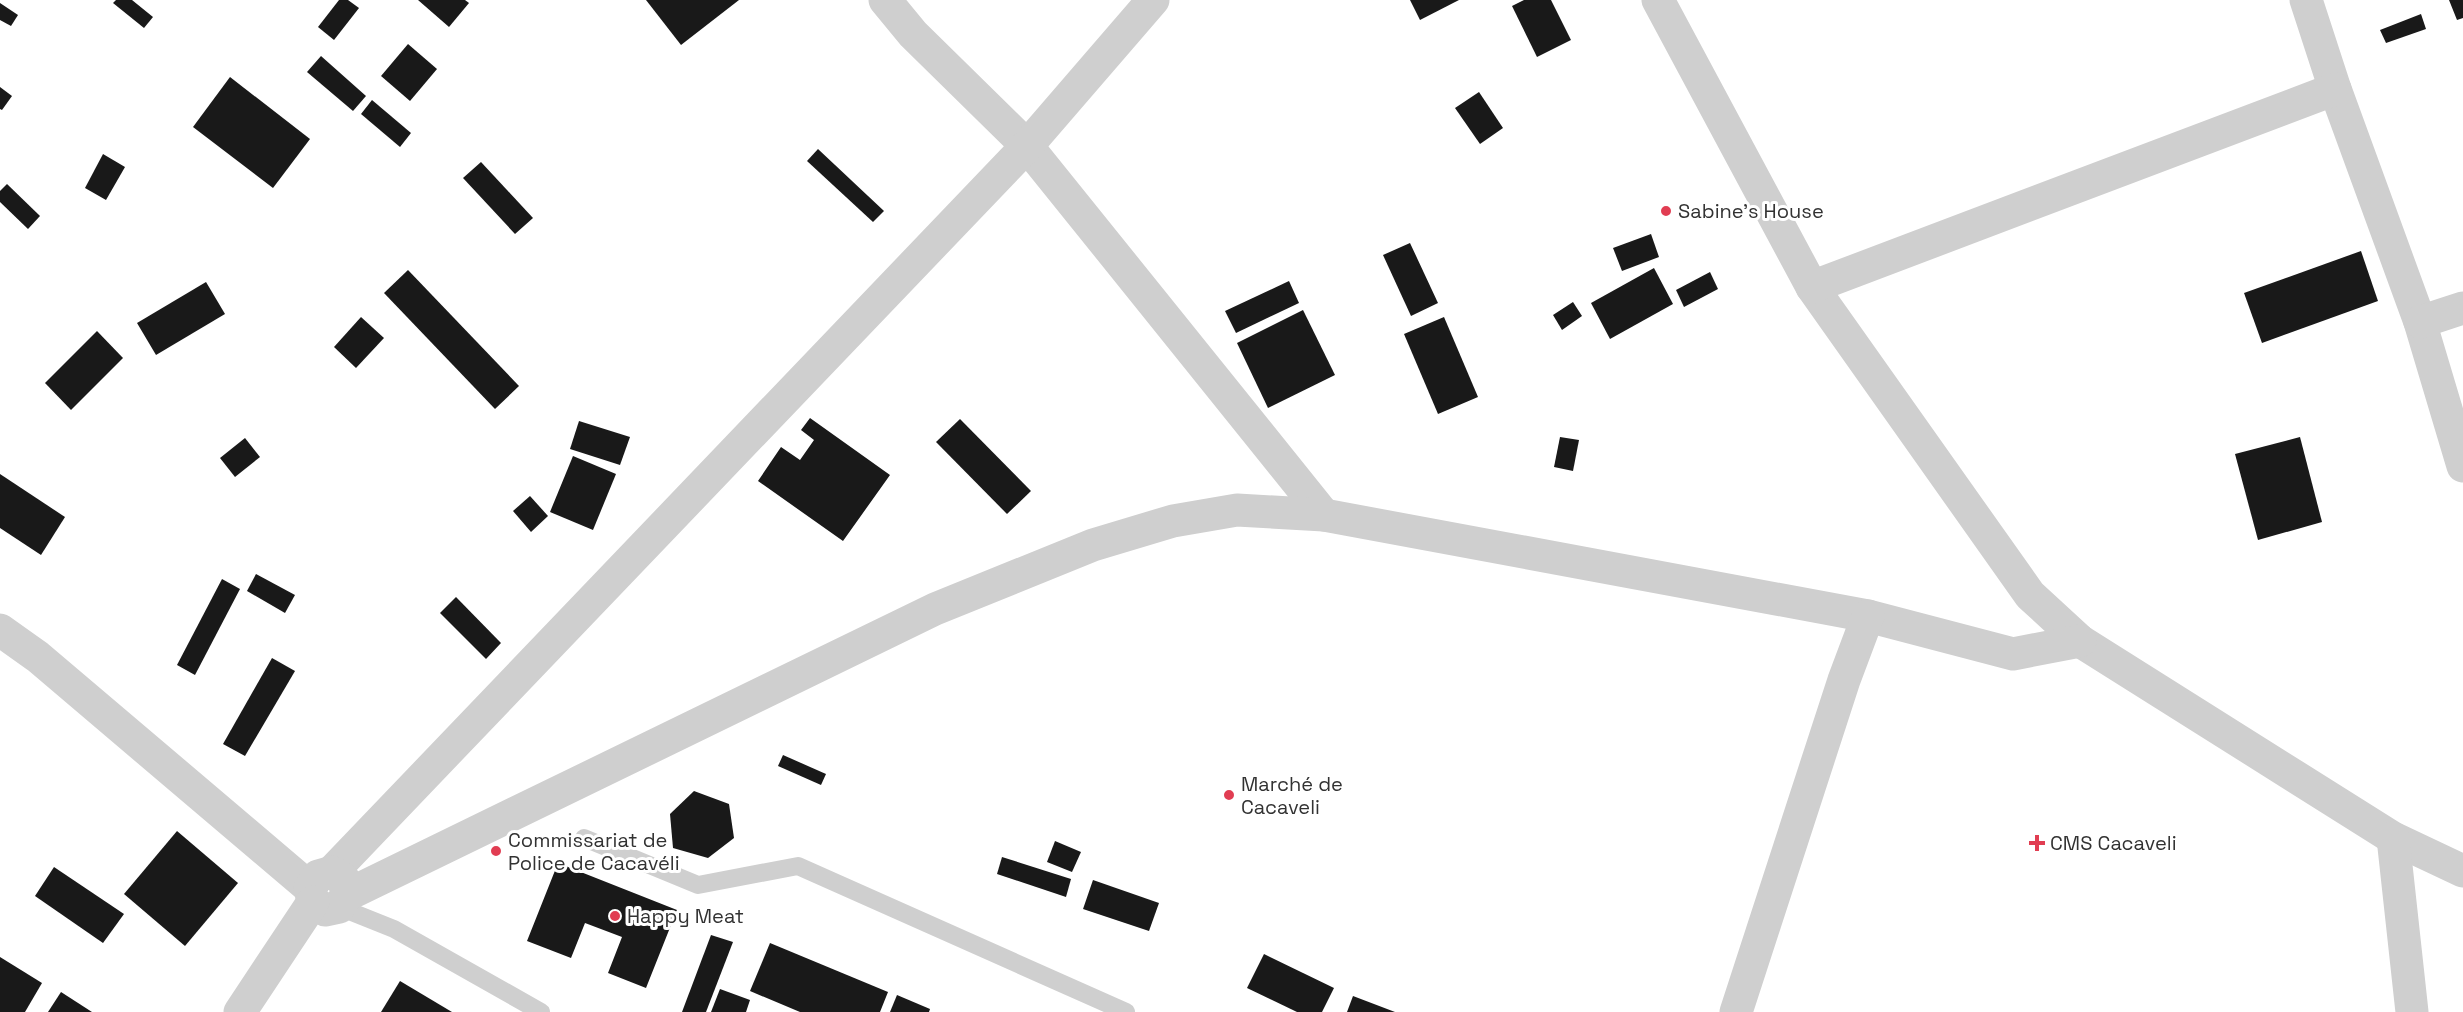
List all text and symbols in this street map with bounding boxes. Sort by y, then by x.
place label: Sabine's House [1678,198,1824,224]
marker: Sabine's House [1659,204,1673,218]
place label: Marché de Cacaveli [1241,771,1343,820]
marker: Marché de Cacaveli [1222,788,1236,802]
place label: Commissariat de Police de Cacavéli [508,827,680,876]
place label: CMS Cacaveli [2050,830,2177,856]
marker: CMS Cacaveli [2028,834,2046,852]
marker: Commissariat de Police de Cacavéli [489,844,503,858]
place label: Happy Meat [627,903,744,929]
marker: Happy Meat [608,909,622,923]

